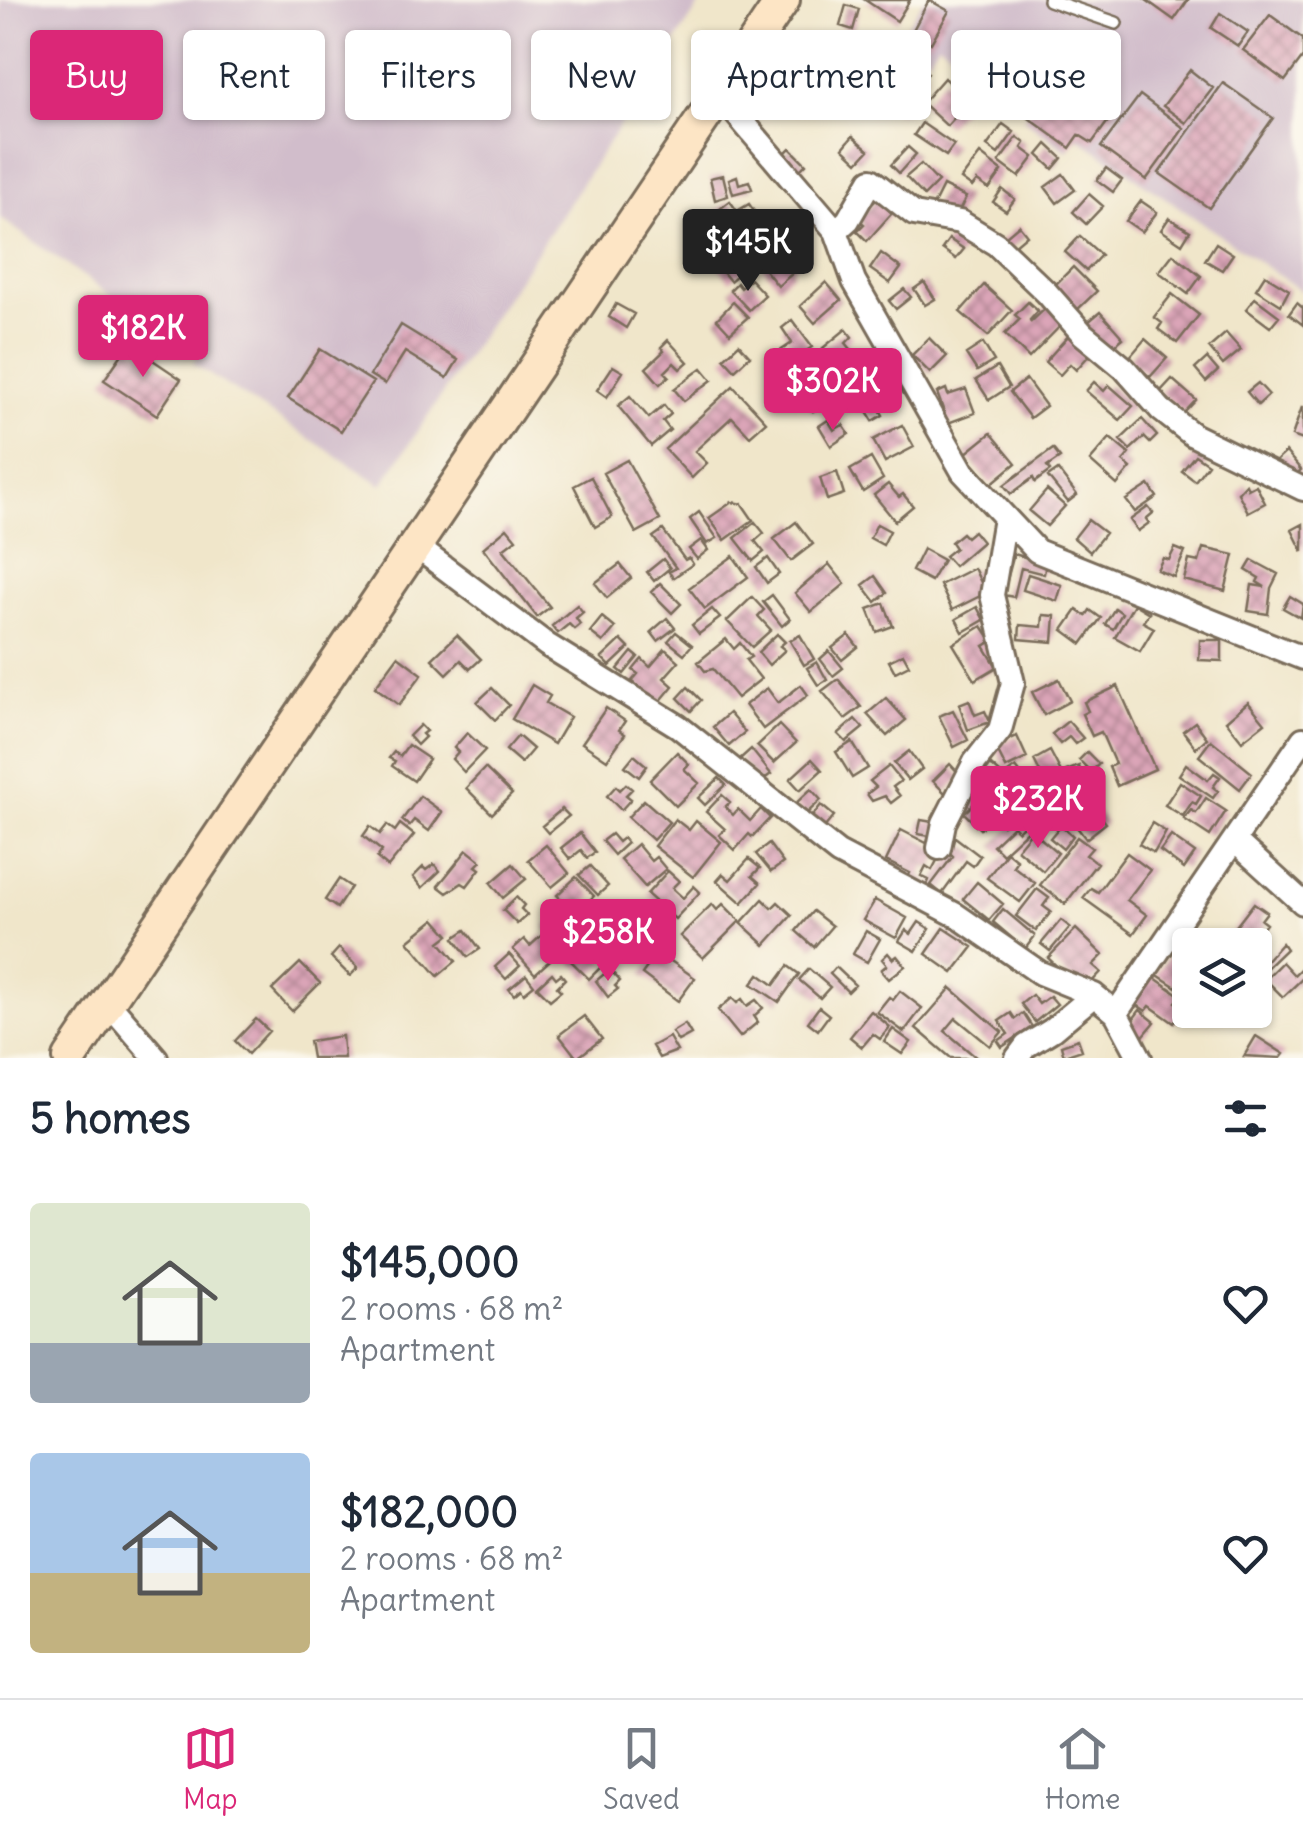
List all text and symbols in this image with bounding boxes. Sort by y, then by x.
chip: Buy [30,30,163,120]
chip: Rent [183,30,325,120]
chip: Filters [345,30,511,120]
chip: New [531,30,671,120]
chip: Apartment [691,30,931,120]
chip: House [951,30,1121,120]
pin: $145K [678,209,818,294]
text: $145K [705,221,791,262]
pin: $182K [73,295,213,380]
text: $182K [100,307,186,348]
pin: $302K [763,348,903,433]
text: $302K [786,360,880,401]
pin: $232K [968,766,1108,851]
text: $232K [993,778,1083,819]
pin: $258K [538,899,678,984]
text: $258K [562,911,654,952]
map controls [1172,928,1272,1028]
button: layers [1172,928,1272,1028]
icon: filters [1218,1091,1273,1146]
text: 5 homes [30,1092,191,1144]
text: $145,000 [340,1236,519,1288]
icon: home [110,1243,230,1363]
icon: heart [1218,1276,1273,1331]
text: 2 rooms · 68 m² [340,1288,563,1329]
text: Apartment [340,1329,495,1370]
text: $182,000 [340,1486,518,1538]
icon: home [110,1493,230,1613]
icon: heart [1218,1526,1273,1581]
text: 2 rooms · 68 m² [340,1538,563,1579]
text: Apartment [340,1579,495,1620]
tab: Map [183,1721,238,1817]
tab: Saved [603,1721,680,1817]
tab: Home [1045,1721,1120,1817]

